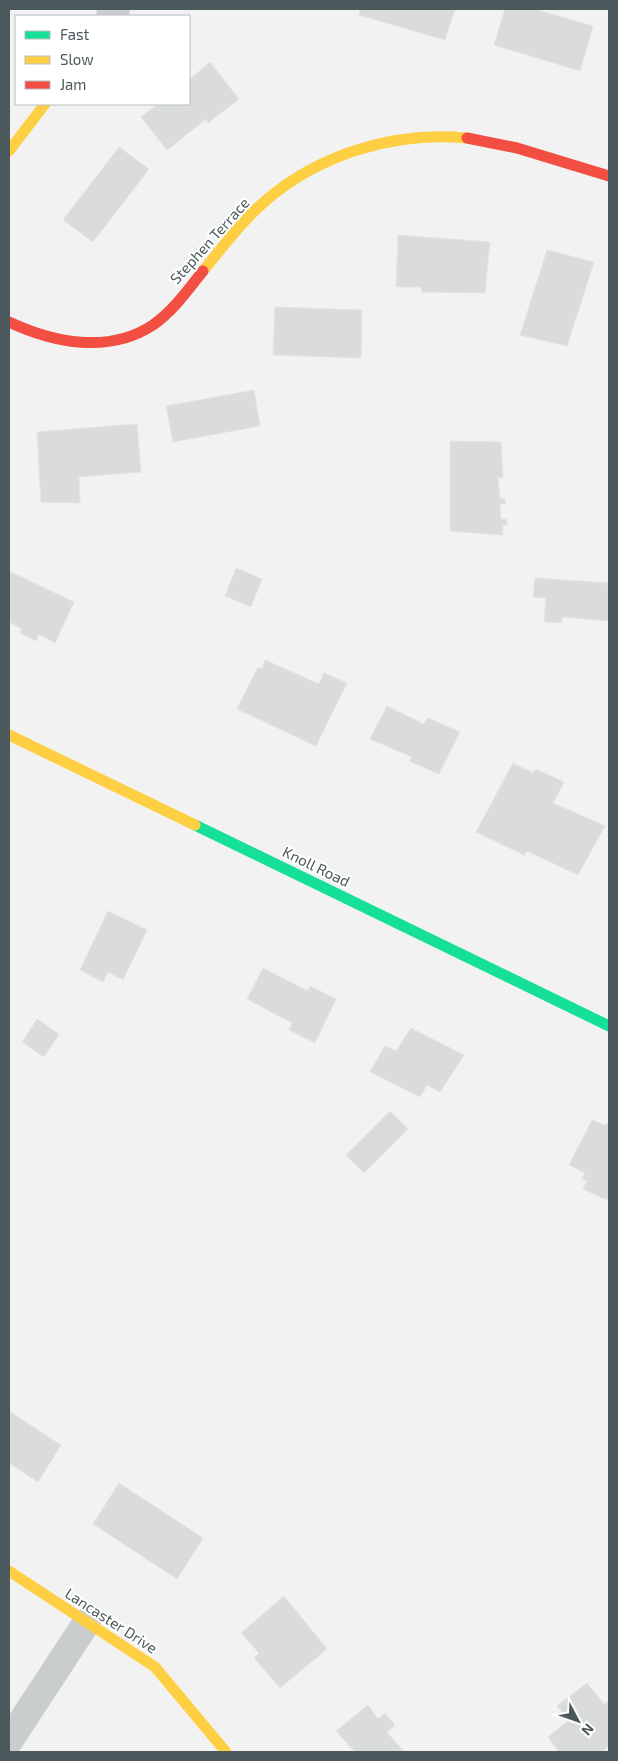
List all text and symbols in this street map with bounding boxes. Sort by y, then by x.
legend [15,15,190,105]
text: Fast [60,25,90,43]
text: Slow [60,50,94,68]
text: Jam [60,75,86,93]
street label: Stephen Terrace [166,193,253,287]
street label: Knoll Road [280,842,353,890]
street label: Lancaster Drive [62,1584,161,1657]
north arrow [553,1696,603,1746]
text: N [578,1720,598,1739]

